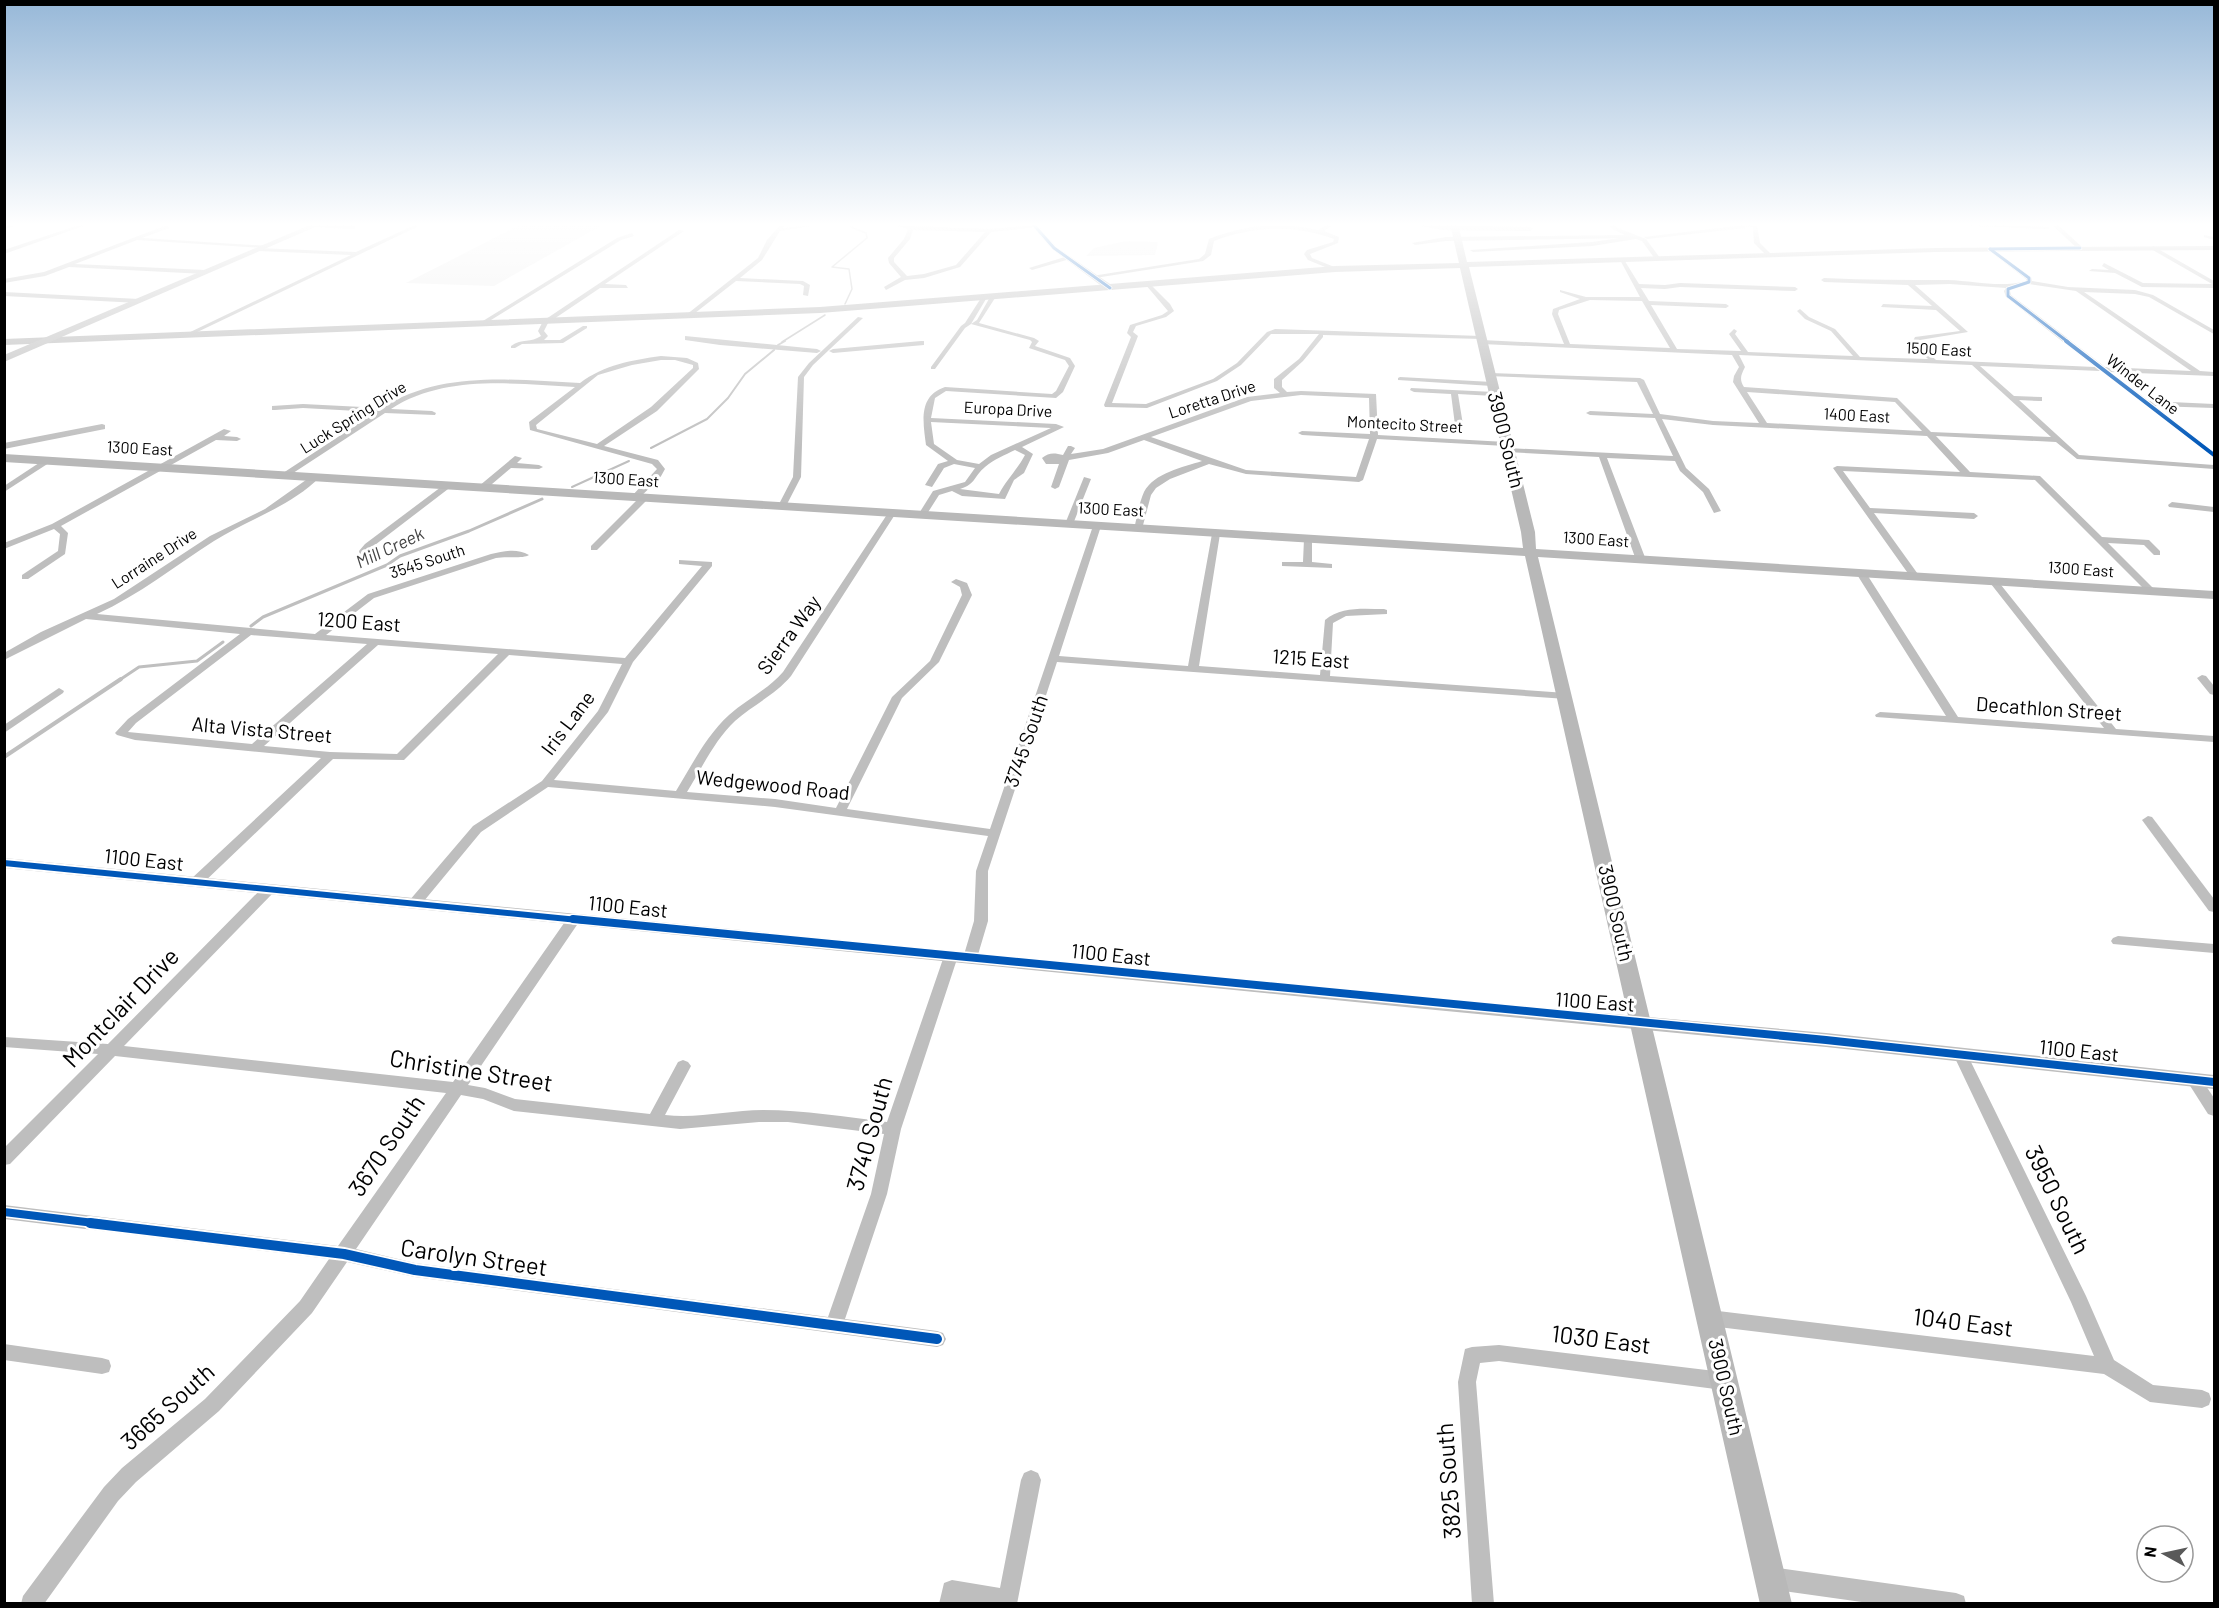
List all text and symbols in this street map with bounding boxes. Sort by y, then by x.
street label: 1500 East [1905,337,1973,360]
street label: Winder Lane [2103,349,2184,418]
street label: Loretta Drive [1166,375,1258,422]
street label: Luck Spring Drive [296,376,409,457]
street label: 3900 South [1483,389,1531,491]
street label: Europa Drive [963,397,1053,420]
street label: 1400 East [1823,403,1891,426]
street label: Montecito Street [1346,411,1464,436]
street label: 1300 East [106,436,174,459]
street label: 1300 East [592,467,660,490]
street label: 1300 East [1077,497,1145,520]
water label: Mill Creek [352,522,427,572]
street label: Lorraine Drive [108,523,200,592]
street label: 1300 East [1562,527,1630,550]
street label: 3545 South [387,539,467,582]
street label: 1300 East [2047,557,2115,580]
street label: Sierra Way [751,590,825,679]
street label: 1200 East [317,606,402,636]
street label: 1215 East [1271,643,1351,673]
street label: Iris Lane [535,686,599,759]
street label: 3745 South [998,691,1052,790]
street label: Decathlon Street [1975,691,2123,725]
street label: Alta Vista Street [191,711,333,747]
street label: Wedgewood Road [695,764,851,804]
street label: 1100 East [103,843,185,875]
street label: 3900 South [1594,862,1640,964]
street label: 1100 East [587,890,669,922]
street label: 1100 East [1070,938,1152,970]
street label: Montclair Drive [56,941,184,1073]
street label: 1100 East [1554,986,1636,1016]
street label: 1100 East [2038,1034,2120,1066]
street label: Christine Street [388,1042,555,1097]
street label: 3740 South [839,1073,898,1194]
street label: 3670 South [341,1089,430,1201]
street label: 3950 South [2020,1140,2097,1258]
street label: Carolyn Street [399,1232,550,1281]
street label: 1040 East [1911,1301,2015,1342]
street label: 1030 East [1550,1318,1652,1359]
street label: 3900 South [1704,1336,1750,1438]
street label: 3665 South [114,1356,220,1455]
street label: 3825 South [1429,1422,1466,1540]
north arrow [2135,1524,2195,1584]
text: N [2140,1545,2160,1558]

